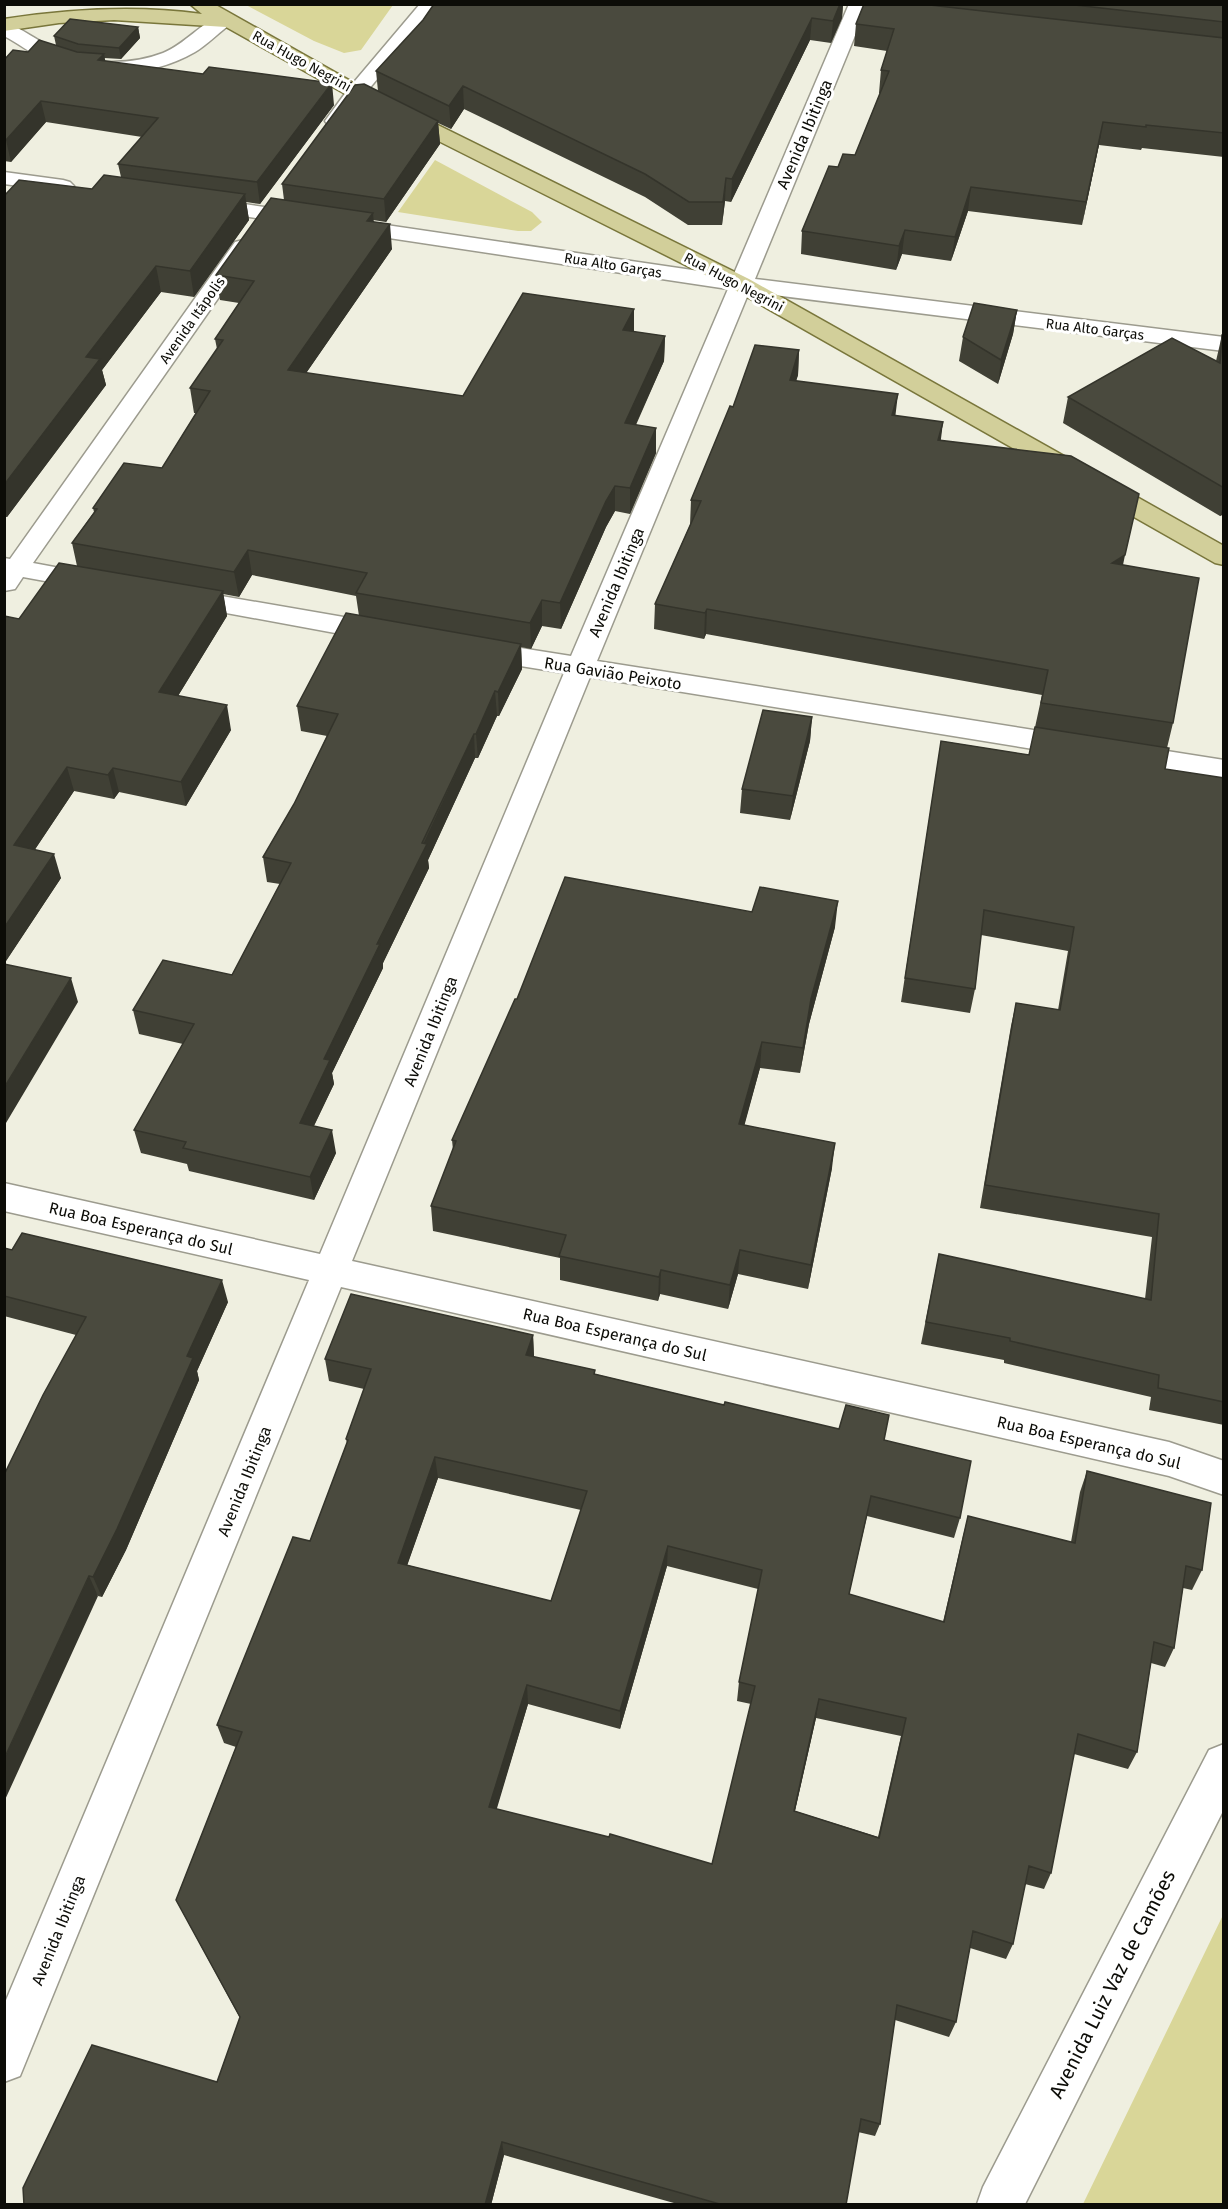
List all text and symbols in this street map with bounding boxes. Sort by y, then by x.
street label: Rua Hugo Negrini [249,27,354,96]
street label: Avenida Ibitinga [773,77,836,192]
street label: Rua Alto Garças [563,249,663,282]
street label: Rua Hugo Negrini [681,249,787,316]
street label: Avenida Itápolis [156,273,229,367]
street label: Rua Alto Garças [1045,315,1145,344]
street label: Avenida Ibitinga [585,525,648,640]
street label: Rua Gavião Peixoto [543,653,683,694]
street label: Avenida Ibitinga [400,973,461,1089]
street label: Rua Boa Esperança do Sul [47,1198,235,1260]
street label: Rua Boa Esperança do Sul [521,1304,709,1366]
street label: Rua Boa Esperança do Sul [995,1412,1183,1474]
street label: Avenida Ibitinga [214,1423,275,1539]
street label: Avenida Luiz Vaz de Camões [1044,1866,1180,2102]
street label: Avenida Ibitinga [28,1872,89,1988]

